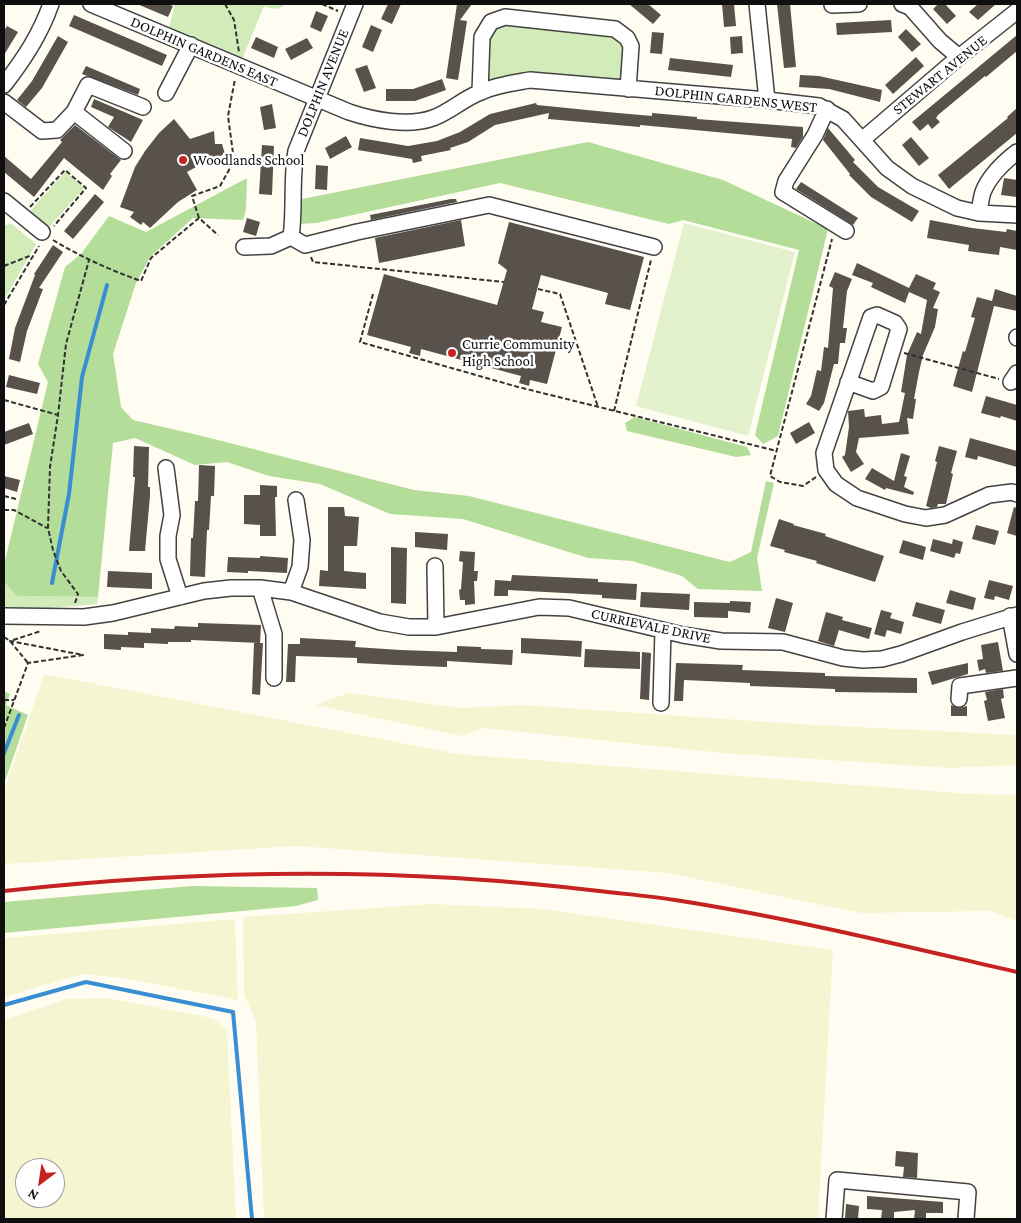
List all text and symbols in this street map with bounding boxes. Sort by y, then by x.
street label: DOLPHIN GARDENS EAST [128,13,280,91]
street label: DOLPHIN AVENUE [293,26,353,140]
street label: STEWART AVENUE [889,31,991,119]
street label: DOLPHIN GARDENS WEST [654,82,818,116]
place label: Woodlands School [193,151,305,169]
marker: Woodlands School [177,154,189,166]
place label: Currie Community High School [462,335,575,370]
marker: Currie Community High School [446,347,458,359]
street label: CURRIEVALE DRIVE [589,604,713,648]
north arrow [15,1158,65,1208]
text: N [25,1186,41,1204]

